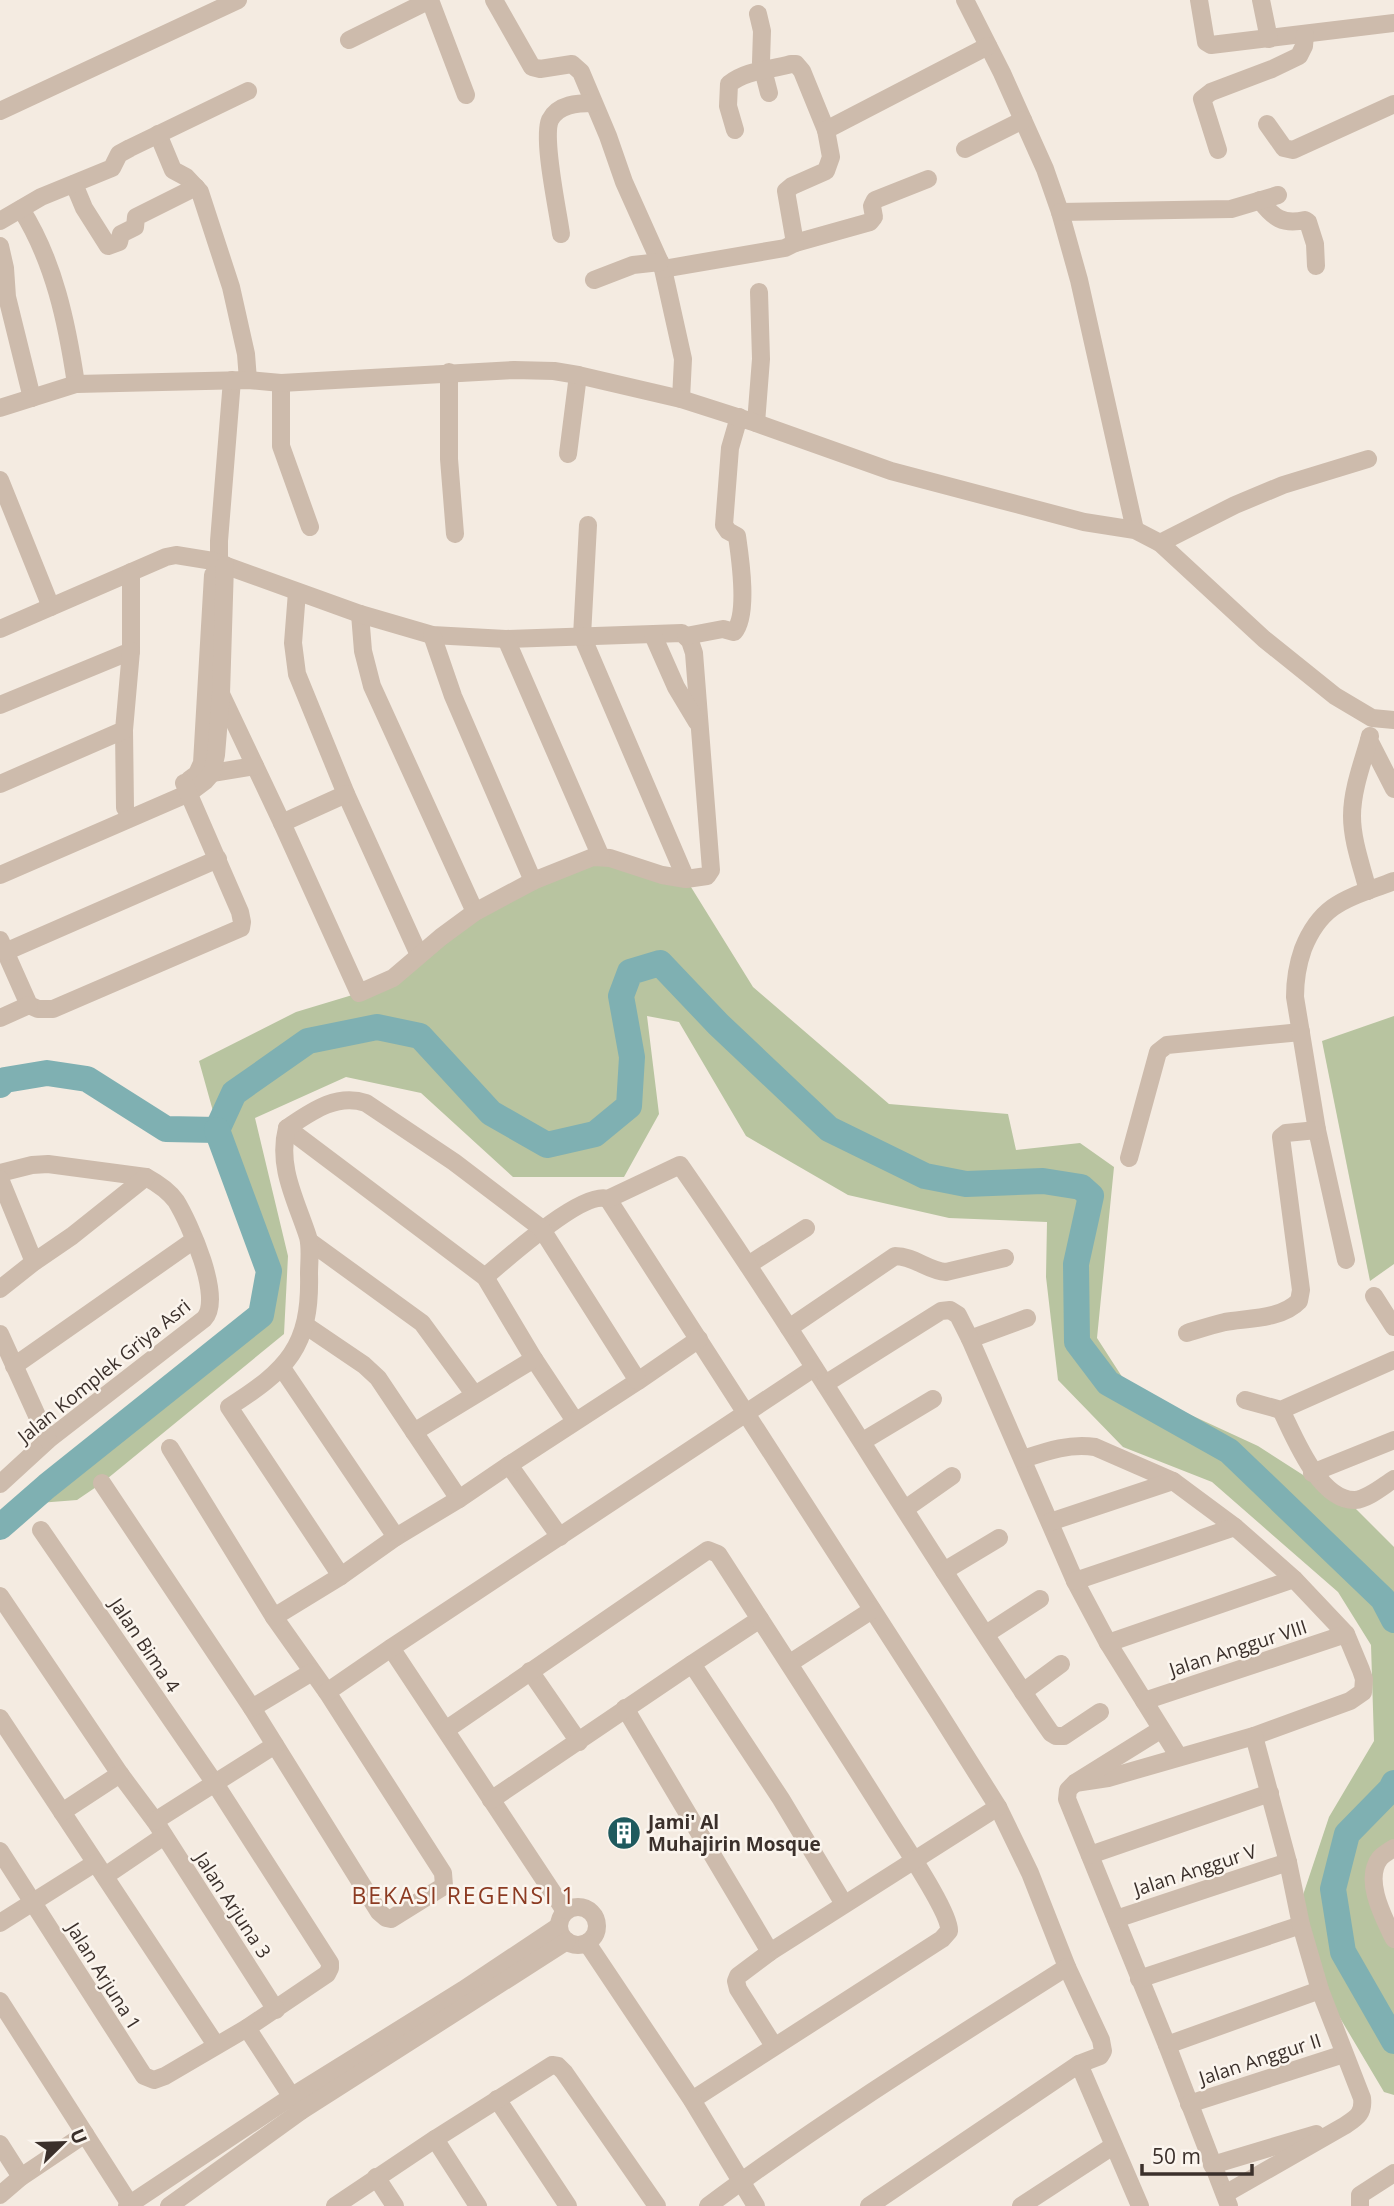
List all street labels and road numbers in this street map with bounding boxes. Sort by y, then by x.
street label: Jalan Komplek Griya Asri [11,1293,196,1450]
street label: Jalan Bima 4 [103,1591,186,1697]
street label: Jalan Anggur VIII [1164,1613,1310,1683]
street label: Jalan Anggur V [1128,1838,1260,1903]
street label: Jalan Arjuna 3 [188,1845,277,1963]
street label: Jalan Arjuna 1 [60,1916,147,2035]
street label: Jalan Anggur II [1194,2027,1324,2092]

